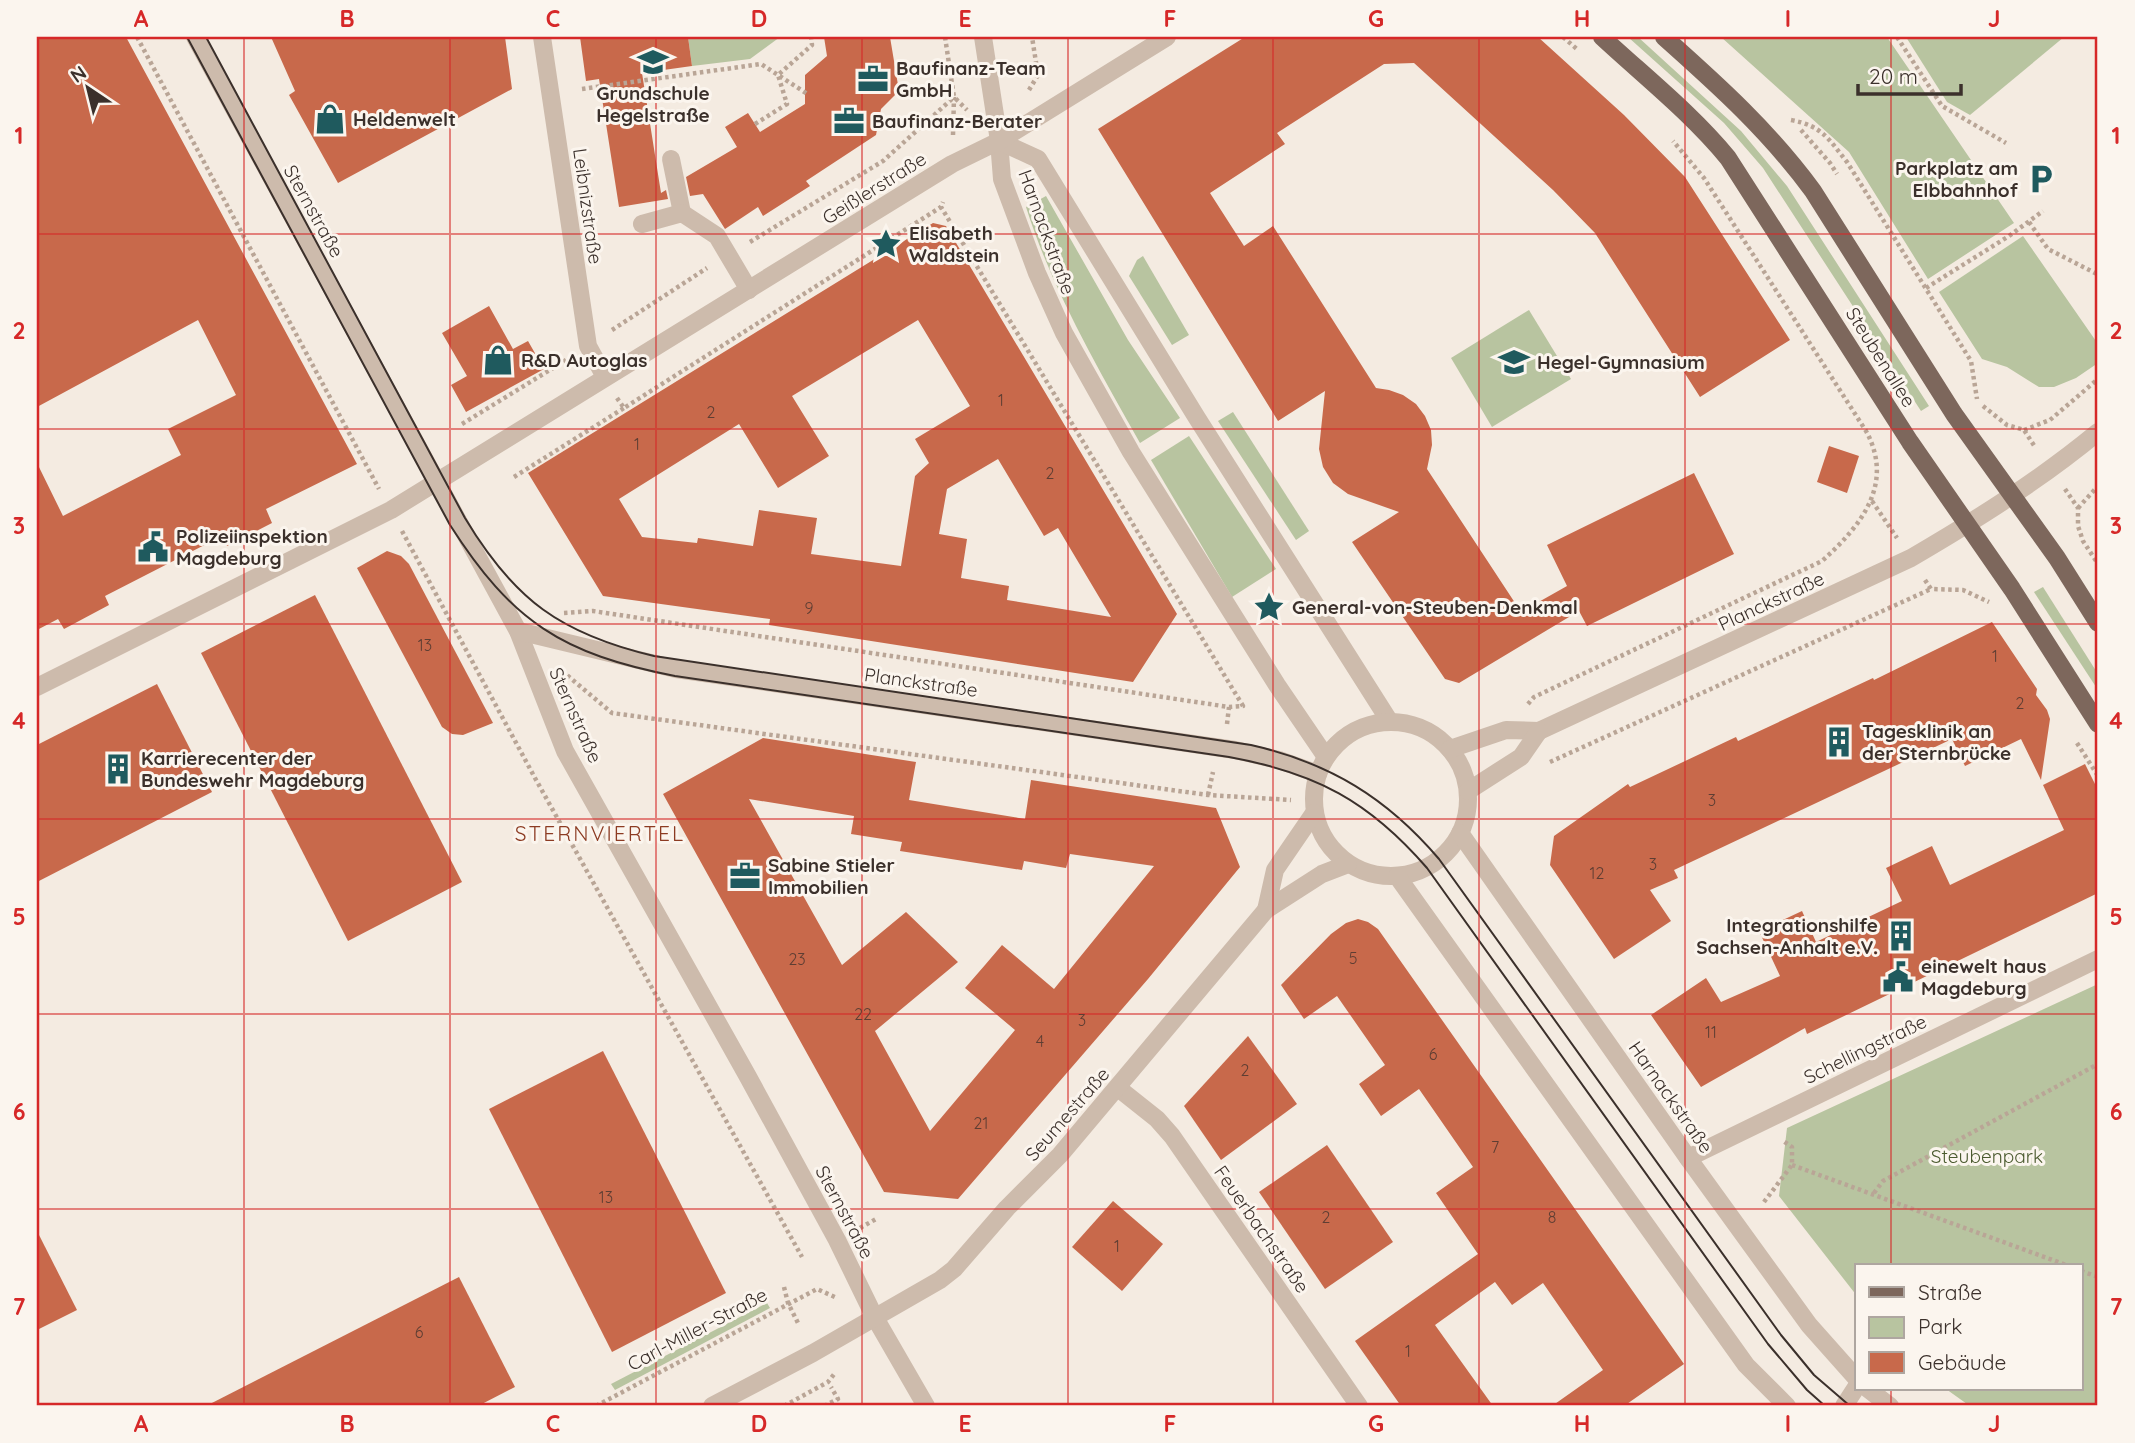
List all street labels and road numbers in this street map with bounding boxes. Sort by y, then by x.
street label: Leibnizstraße [568,147,608,265]
street label: Geißlerstraße [818,147,930,229]
street label: Sternstraße [279,160,349,262]
street label: Harnackstraße [1013,166,1081,298]
street label: Steubenallee [1841,303,1921,411]
street label: Planckstraße [1714,566,1828,636]
street label: Planckstraße [863,662,979,702]
street label: Sternstraße [544,663,608,767]
street label: Schellingstraße [1800,1009,1930,1089]
street label: Harnackstraße [1624,1036,1718,1158]
street label: Seumestraße [1020,1062,1114,1166]
street label: Sternstraße [810,1161,880,1263]
street label: Feuerbachstraße [1209,1161,1315,1297]
street label: Carl-Miller-Straße [623,1282,771,1376]

